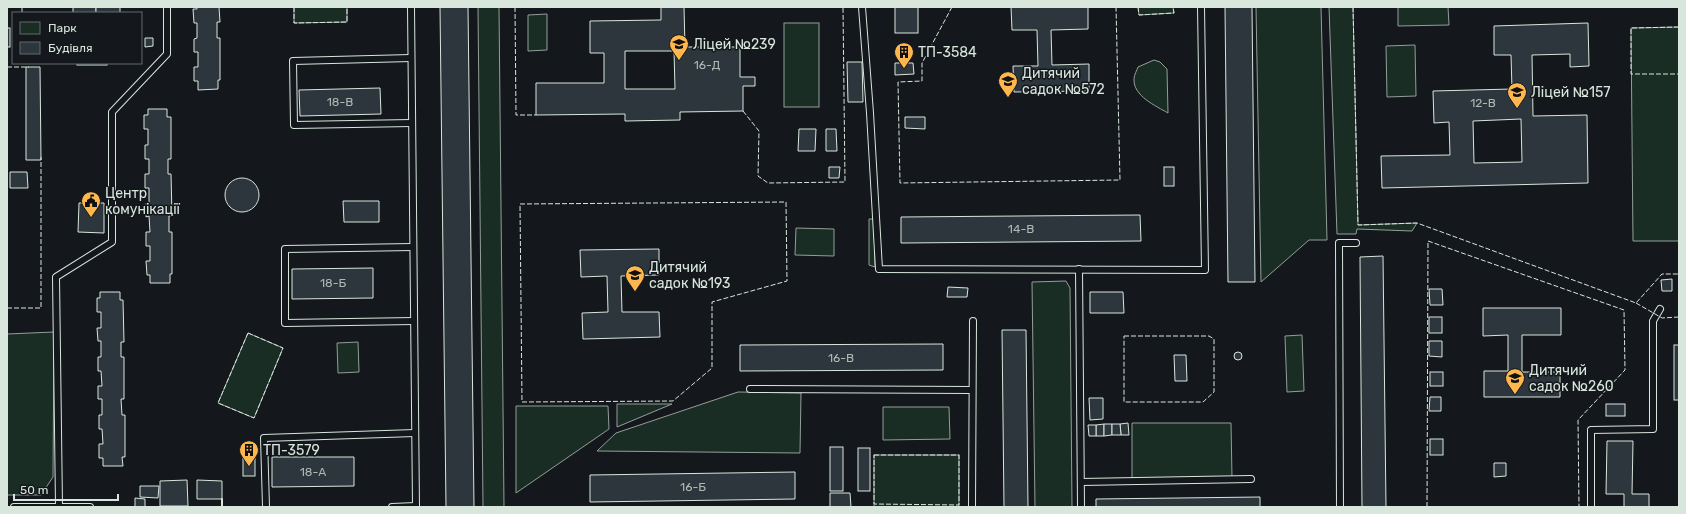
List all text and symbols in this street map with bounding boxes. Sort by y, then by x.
legend [12,12,142,64]
text: Парк [48,21,77,35]
school or university icon: Ліцей №239 [668,33,690,61]
place label: Ліцей №239 [693,36,776,53]
text: Будівля [48,41,93,55]
building icon: ТП-3584 [893,41,915,69]
place label: ТП-3584 [918,44,977,61]
house number: 16-Д [694,58,721,72]
place label: Дитячий садок №572 [1022,65,1105,98]
school or university icon: Дитячий садок №572 [997,70,1019,98]
school or university icon: Ліцей №157 [1506,81,1528,109]
place label: Ліцей №157 [1531,84,1610,101]
house number: 18-В [327,95,353,109]
house number: 12-В [1470,96,1496,110]
place label: Центр комунікації [105,185,181,218]
public building icon: Центр комунікації [80,190,102,218]
house number: 14-В [1008,222,1034,236]
place label: Дитячий садок №193 [649,259,731,292]
school or university icon: Дитячий садок №193 [624,264,646,292]
house number: 18-Б [320,276,346,290]
house number: 16-В [828,351,854,365]
place label: Дитячий садок №260 [1529,362,1614,395]
school or university icon: Дитячий садок №260 [1504,367,1526,395]
building icon: ТП-3579 [238,439,260,467]
place label: ТП-3579 [263,442,320,459]
house number: 18-А [300,465,326,479]
scale bar [14,476,118,502]
house number: 16-Б [680,480,706,494]
text: 50 m [20,483,48,497]

